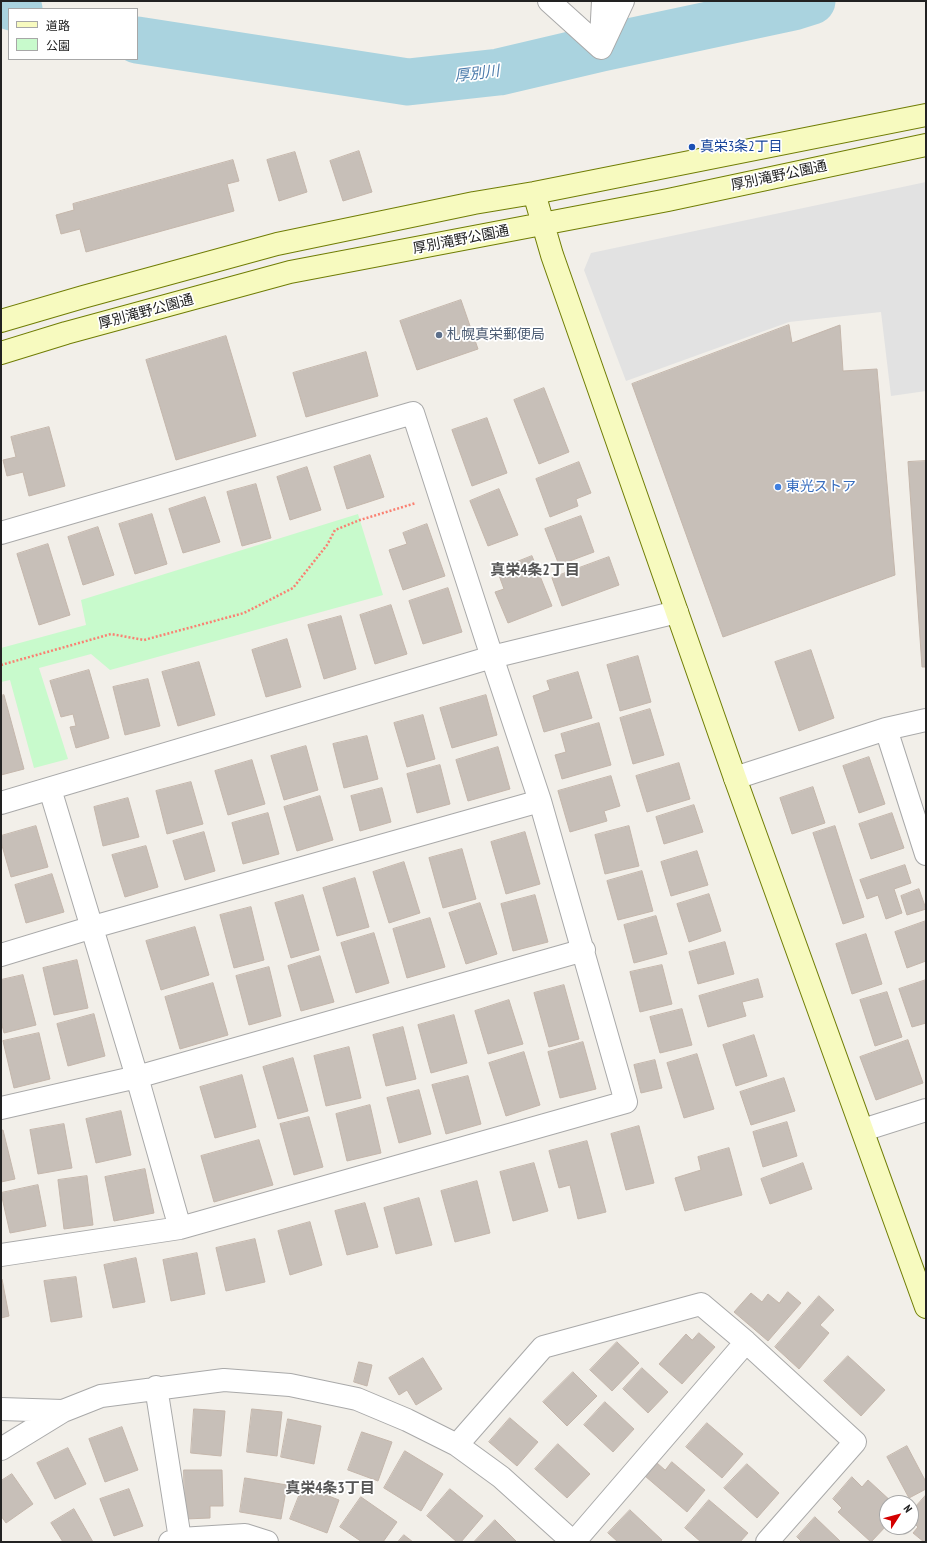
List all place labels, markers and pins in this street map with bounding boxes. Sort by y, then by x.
place label: 真栄3条2丁目 [700,139,783,155]
marker: 真栄3条2丁目 [687,142,697,152]
place label: 札幌真栄郵便局 [447,327,545,343]
marker: 札幌真栄郵便局 [434,330,444,340]
place label: 東光ストア [786,479,856,495]
marker: 東光ストア [773,482,783,492]

